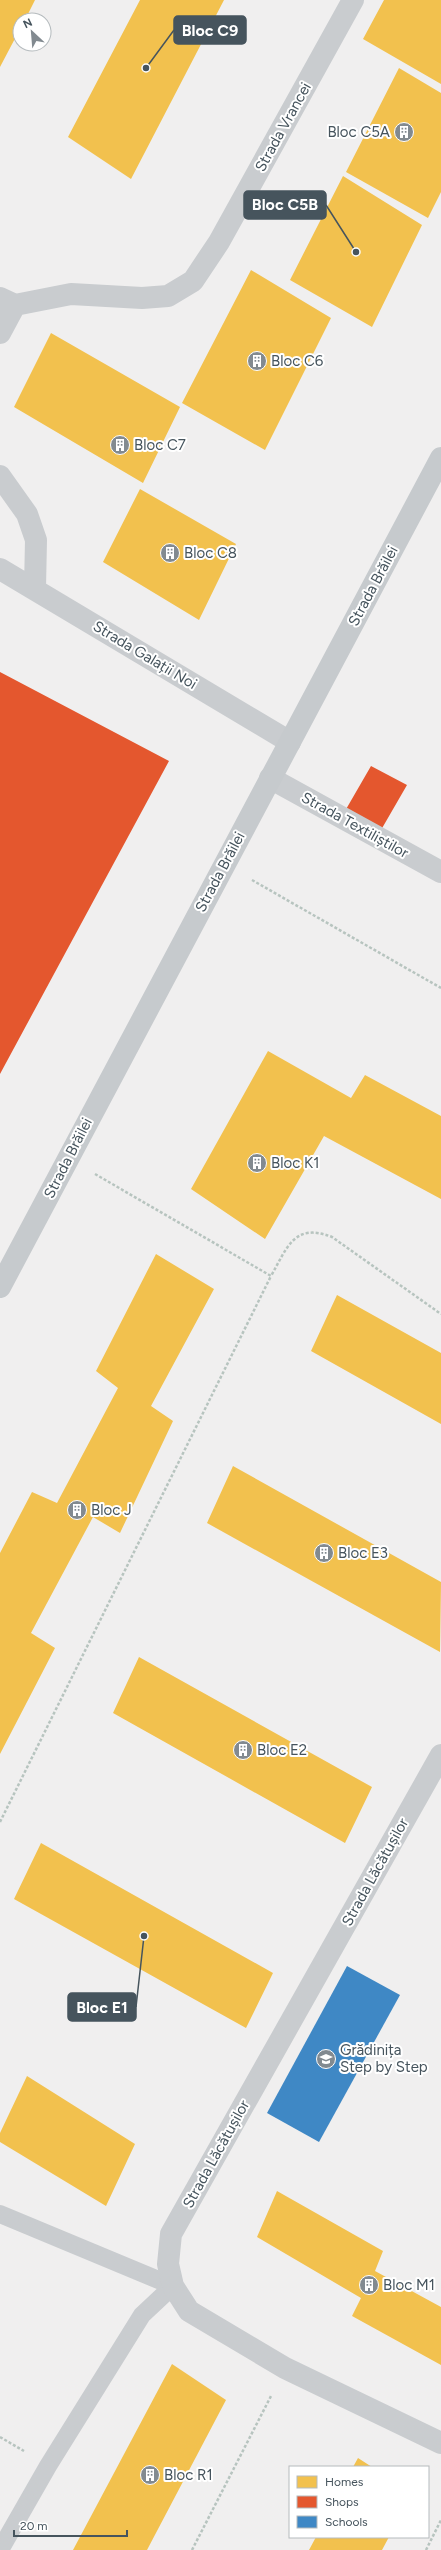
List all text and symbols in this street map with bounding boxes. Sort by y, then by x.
north arrow [12,12,52,52]
text: N [21,16,35,31]
callout: Bloc C9 [174,16,246,44]
text: Bloc C9 [182,21,238,40]
street label: Strada Vrancei [251,79,315,175]
building icon: Bloc C5A [393,121,415,143]
place label: Bloc C5A [327,123,390,141]
callout: Bloc C5B [244,191,326,219]
text: Bloc C5B [252,195,318,214]
building icon: Bloc C6 [246,350,268,372]
place label: Bloc C6 [271,352,324,370]
building icon: Bloc C7 [109,434,131,456]
place label: Bloc C7 [134,436,186,454]
building icon: Bloc C8 [159,542,181,564]
street label: Strada Brăilei [344,543,402,629]
place label: Bloc C8 [184,544,237,562]
street label: Strada Galații Noi [90,617,200,693]
street label: Strada Textiliștilor [298,788,412,862]
street label: Strada Brăilei [191,829,249,915]
street label: Strada Brăilei [40,1115,96,1201]
building icon: Bloc K1 [246,1152,268,1174]
place label: Bloc K1 [271,1154,319,1172]
building icon: Bloc J [66,1499,88,1521]
place label: Bloc J [91,1501,132,1519]
building icon: Bloc E3 [313,1542,335,1564]
place label: Bloc E3 [338,1544,388,1562]
building icon: Bloc E2 [232,1739,254,1761]
place label: Bloc E2 [257,1741,307,1759]
street label: Strada Lăcătușilor [338,1815,412,1929]
callout: Bloc E1 [68,1993,136,2021]
text: Bloc E1 [76,1998,128,2017]
place label: Grădinița Step by Step [340,2041,428,2076]
school or university icon: Grădinița Step by Step [315,2048,337,2070]
street label: Strada Lăcătușilor [179,2097,253,2211]
building icon: Bloc M1 [358,2274,380,2296]
place label: Bloc M1 [383,2276,435,2294]
building icon: Bloc R1 [139,2464,161,2486]
place label: Bloc R1 [164,2466,213,2484]
legend [289,2466,429,2538]
text: Homes [325,2475,364,2489]
text: Shops [325,2495,359,2509]
scale bar [14,2512,127,2538]
text: Schools [325,2515,368,2529]
text: 20 m [20,2519,48,2533]

